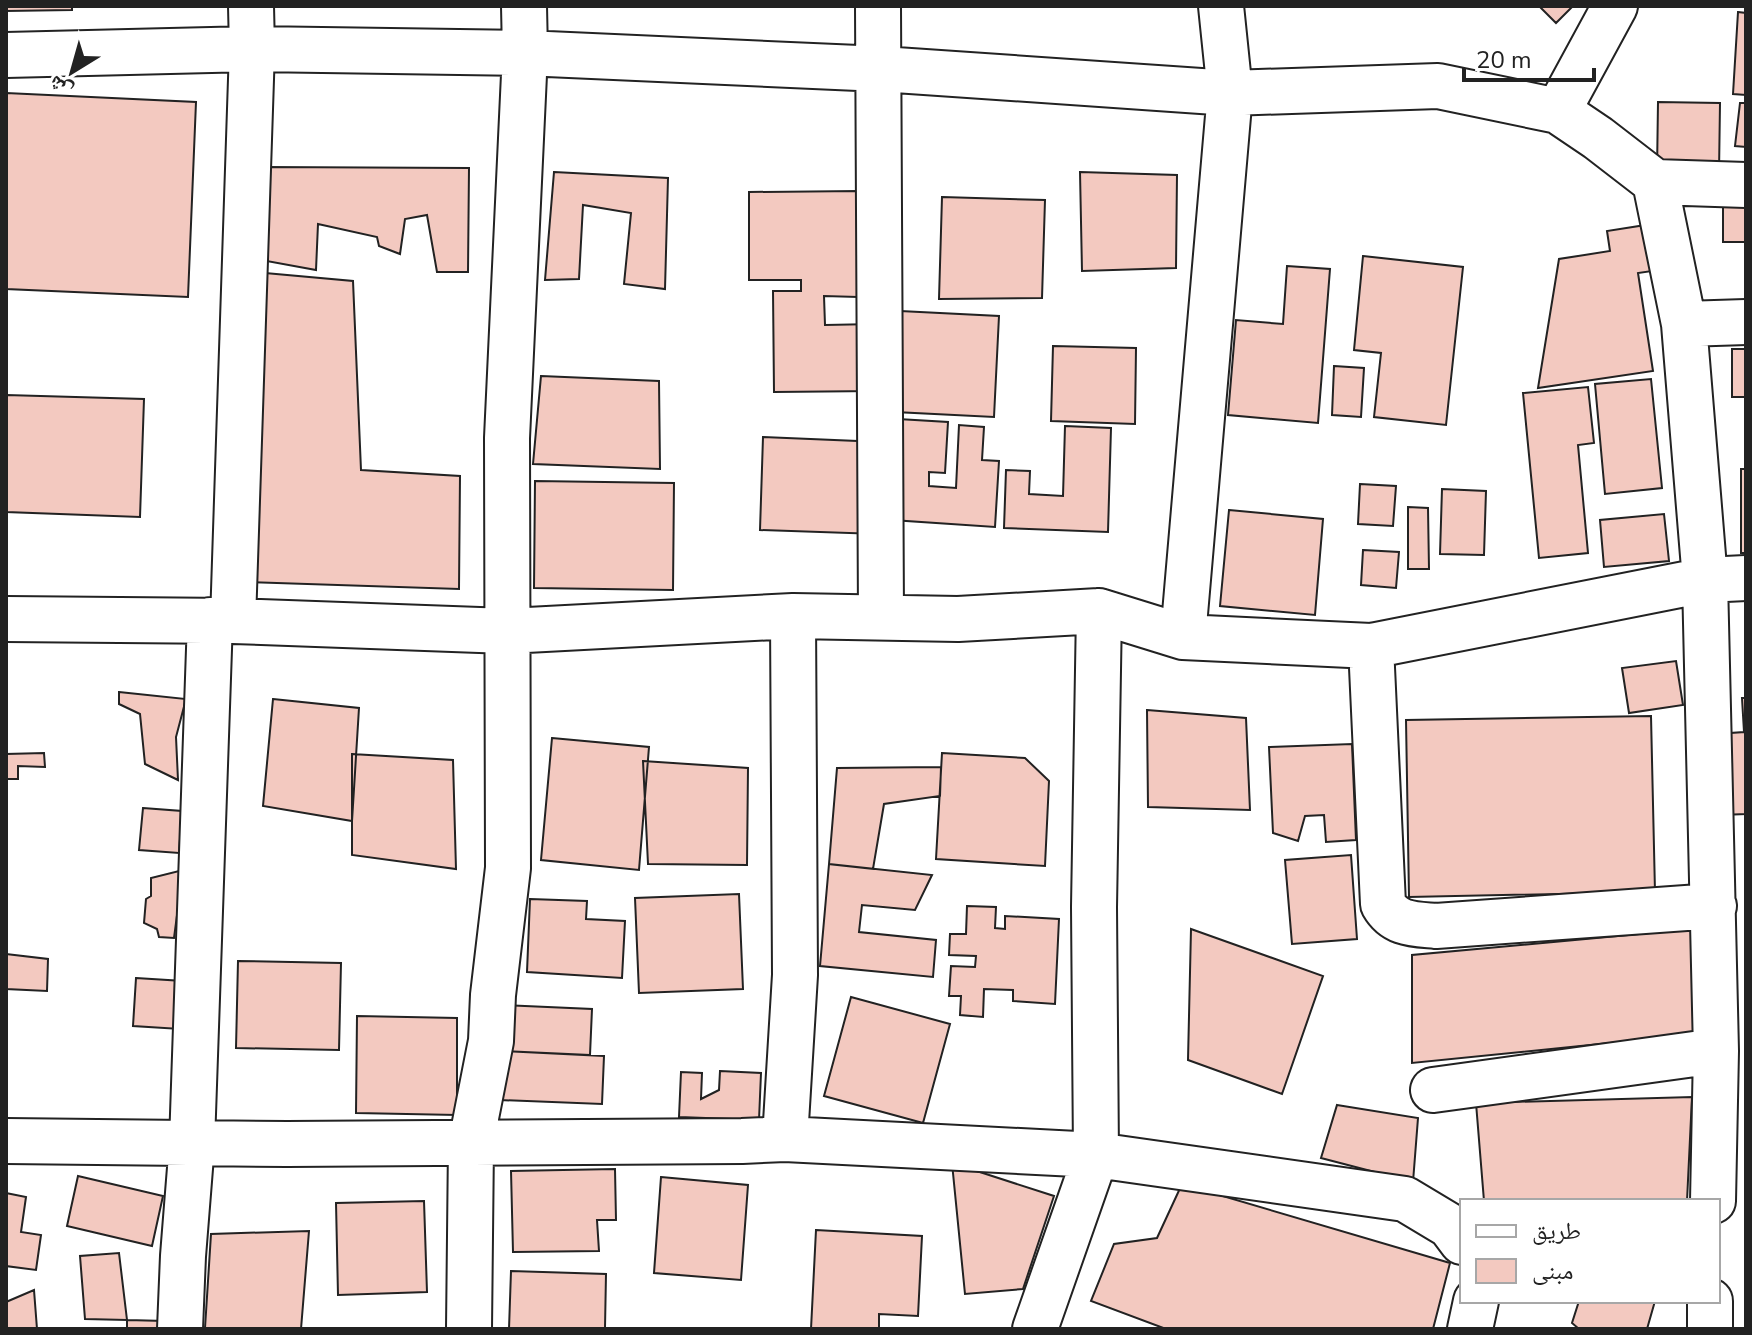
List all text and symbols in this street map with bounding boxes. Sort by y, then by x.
north arrow [32,32,112,112]
scale bar [1464,32,1594,82]
text: 20 m [1476,44,1532,76]
text: ش [42,68,79,106]
legend [1460,1199,1720,1303]
text: طريق [1532,1215,1581,1247]
text: مبنى [1532,1255,1573,1287]

